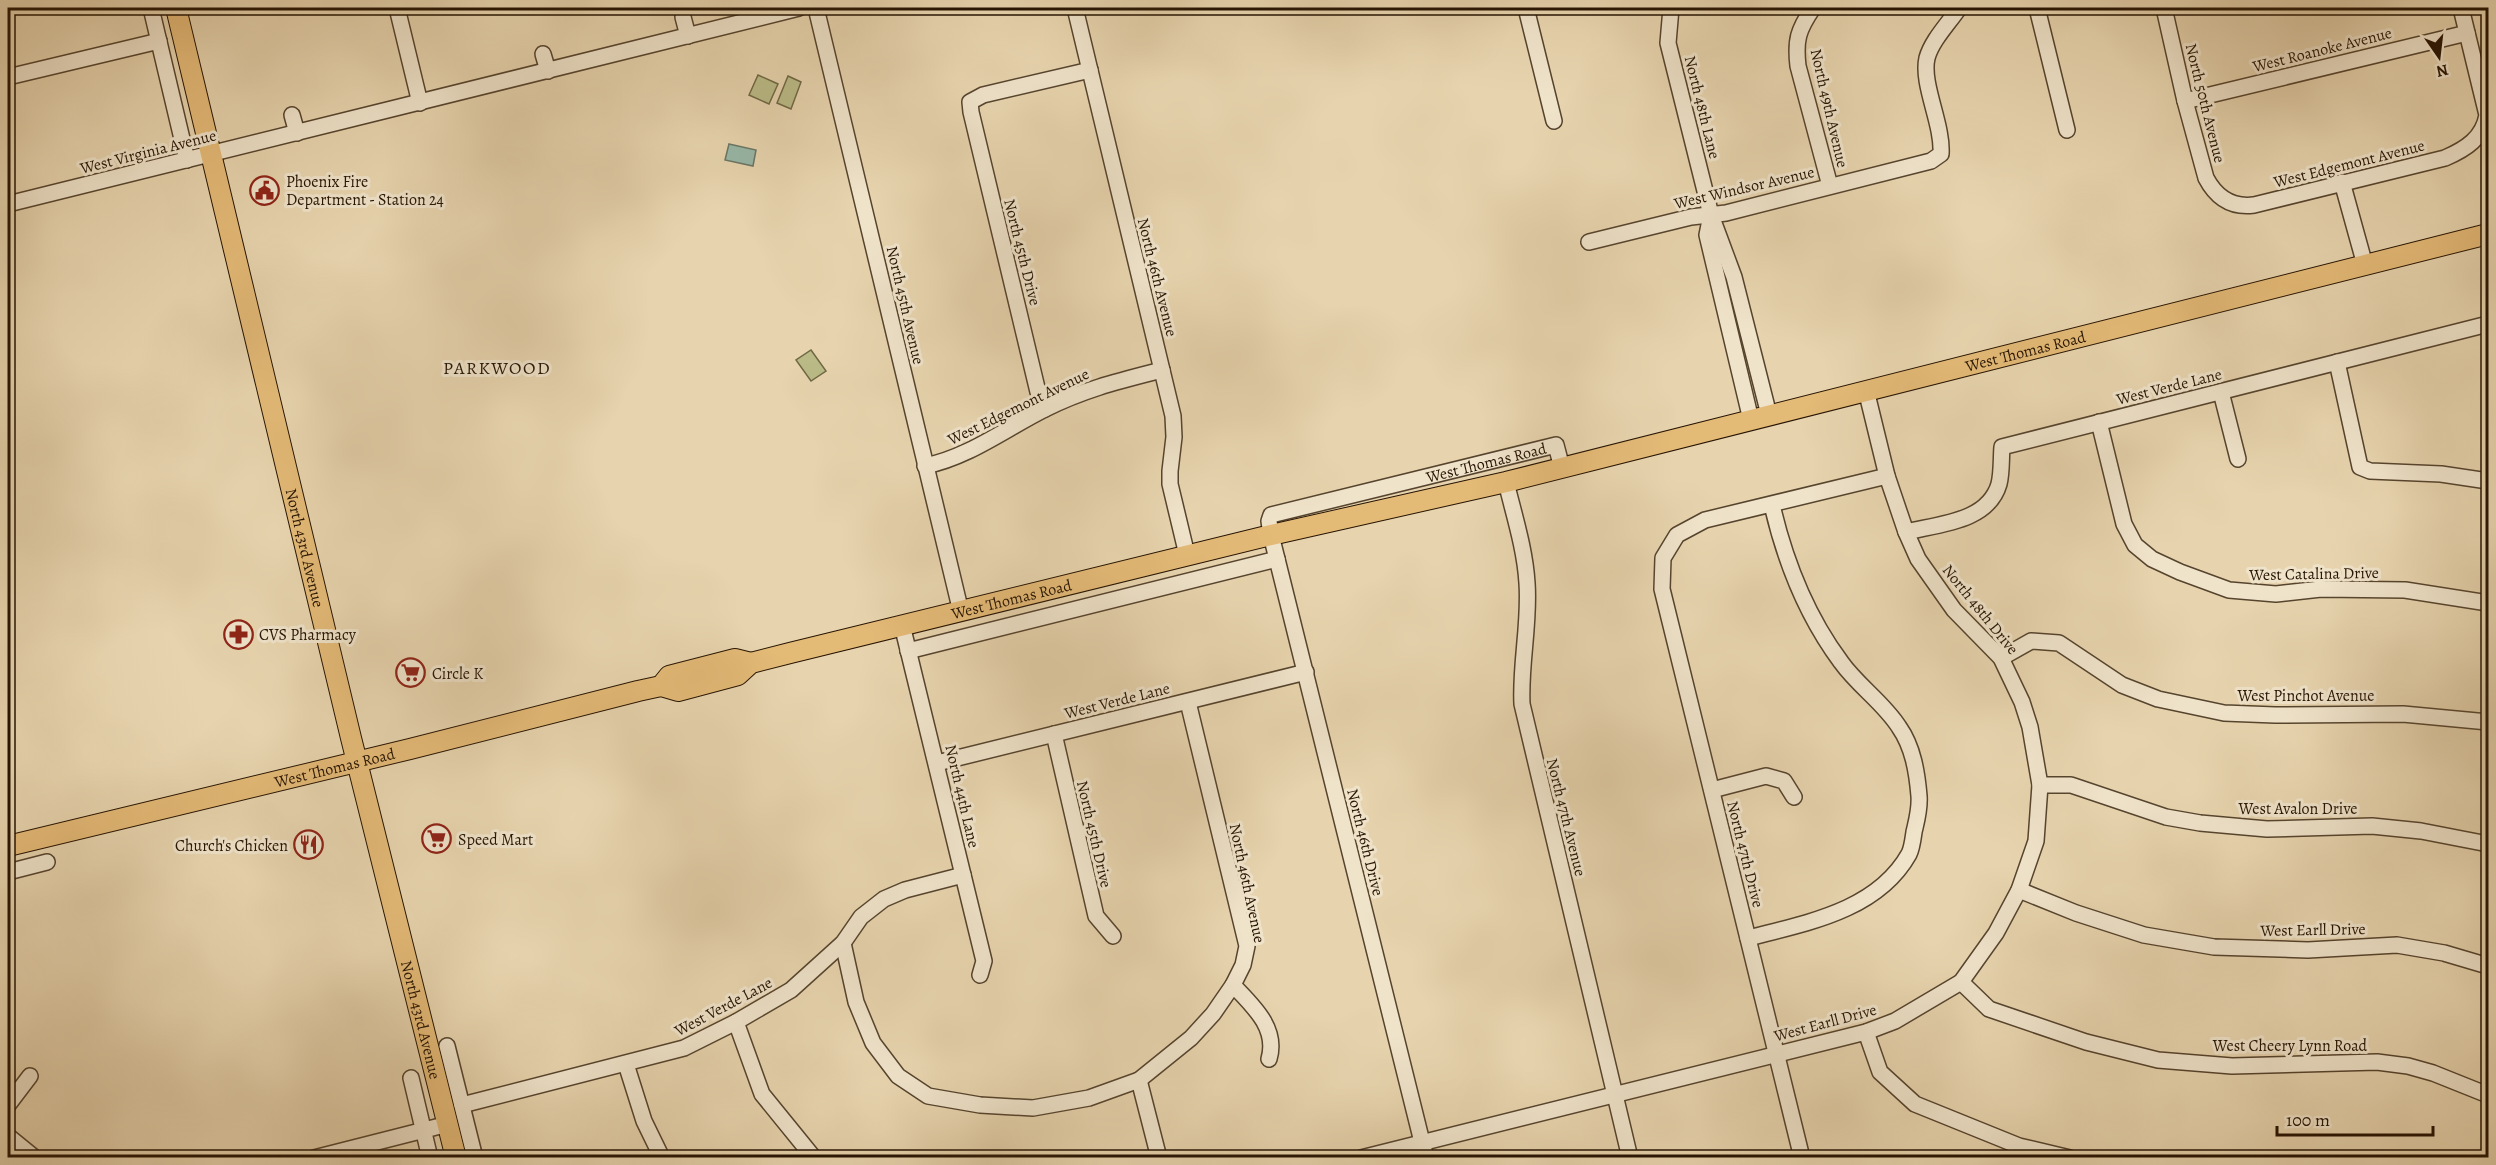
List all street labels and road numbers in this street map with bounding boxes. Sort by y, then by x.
street label: West Roanoke Avenue [2249,22,2394,78]
street label: North 50th Avenue [2180,41,2230,165]
street label: North 49th Avenue [1805,47,1853,170]
street label: North 48th Lane [1679,53,1725,161]
street label: West Virginia Avenue [77,124,219,180]
street label: West Edgemont Avenue [2271,135,2427,194]
street label: West Windsor Avenue [1671,161,1816,215]
street label: North 45th Drive [998,197,1046,308]
street label: North 46th Avenue [1132,216,1182,339]
street label: North 45th Avenue [881,244,929,367]
street label: West Thomas Road [1962,326,2089,378]
street label: West Edgemont Avenue [943,363,1093,451]
street label: West Verde Lane [2113,363,2224,411]
street label: West Thomas Road [1423,438,1549,489]
street label: North 43rd Avenue [280,486,329,610]
street label: North 48th Drive [1937,560,2023,659]
street label: West Catalina Drive [2248,562,2379,586]
street label: West Thomas Road [948,574,1074,625]
street label: West Verde Lane [1061,677,1172,725]
street label: West Pinchot Avenue [2236,685,2375,707]
street label: North 44th Lane [939,742,985,850]
street label: West Thomas Road [271,743,398,794]
street label: North 47th Avenue [1541,756,1591,879]
street label: North 45th Drive [1071,778,1117,890]
street label: North 46th Drive [1341,786,1389,898]
street label: West Avalon Drive [2238,798,2357,820]
street label: North 47th Drive [1721,799,1769,910]
street label: North 46th Avenue [1224,821,1270,945]
street label: West Earll Drive [2259,918,2366,942]
street label: North 43rd Avenue [395,958,446,1082]
street label: West Verde Lane [670,972,776,1042]
street label: West Earll Drive [1771,999,1879,1047]
street label: West Cheery Lynn Road [2212,1035,2368,1057]

